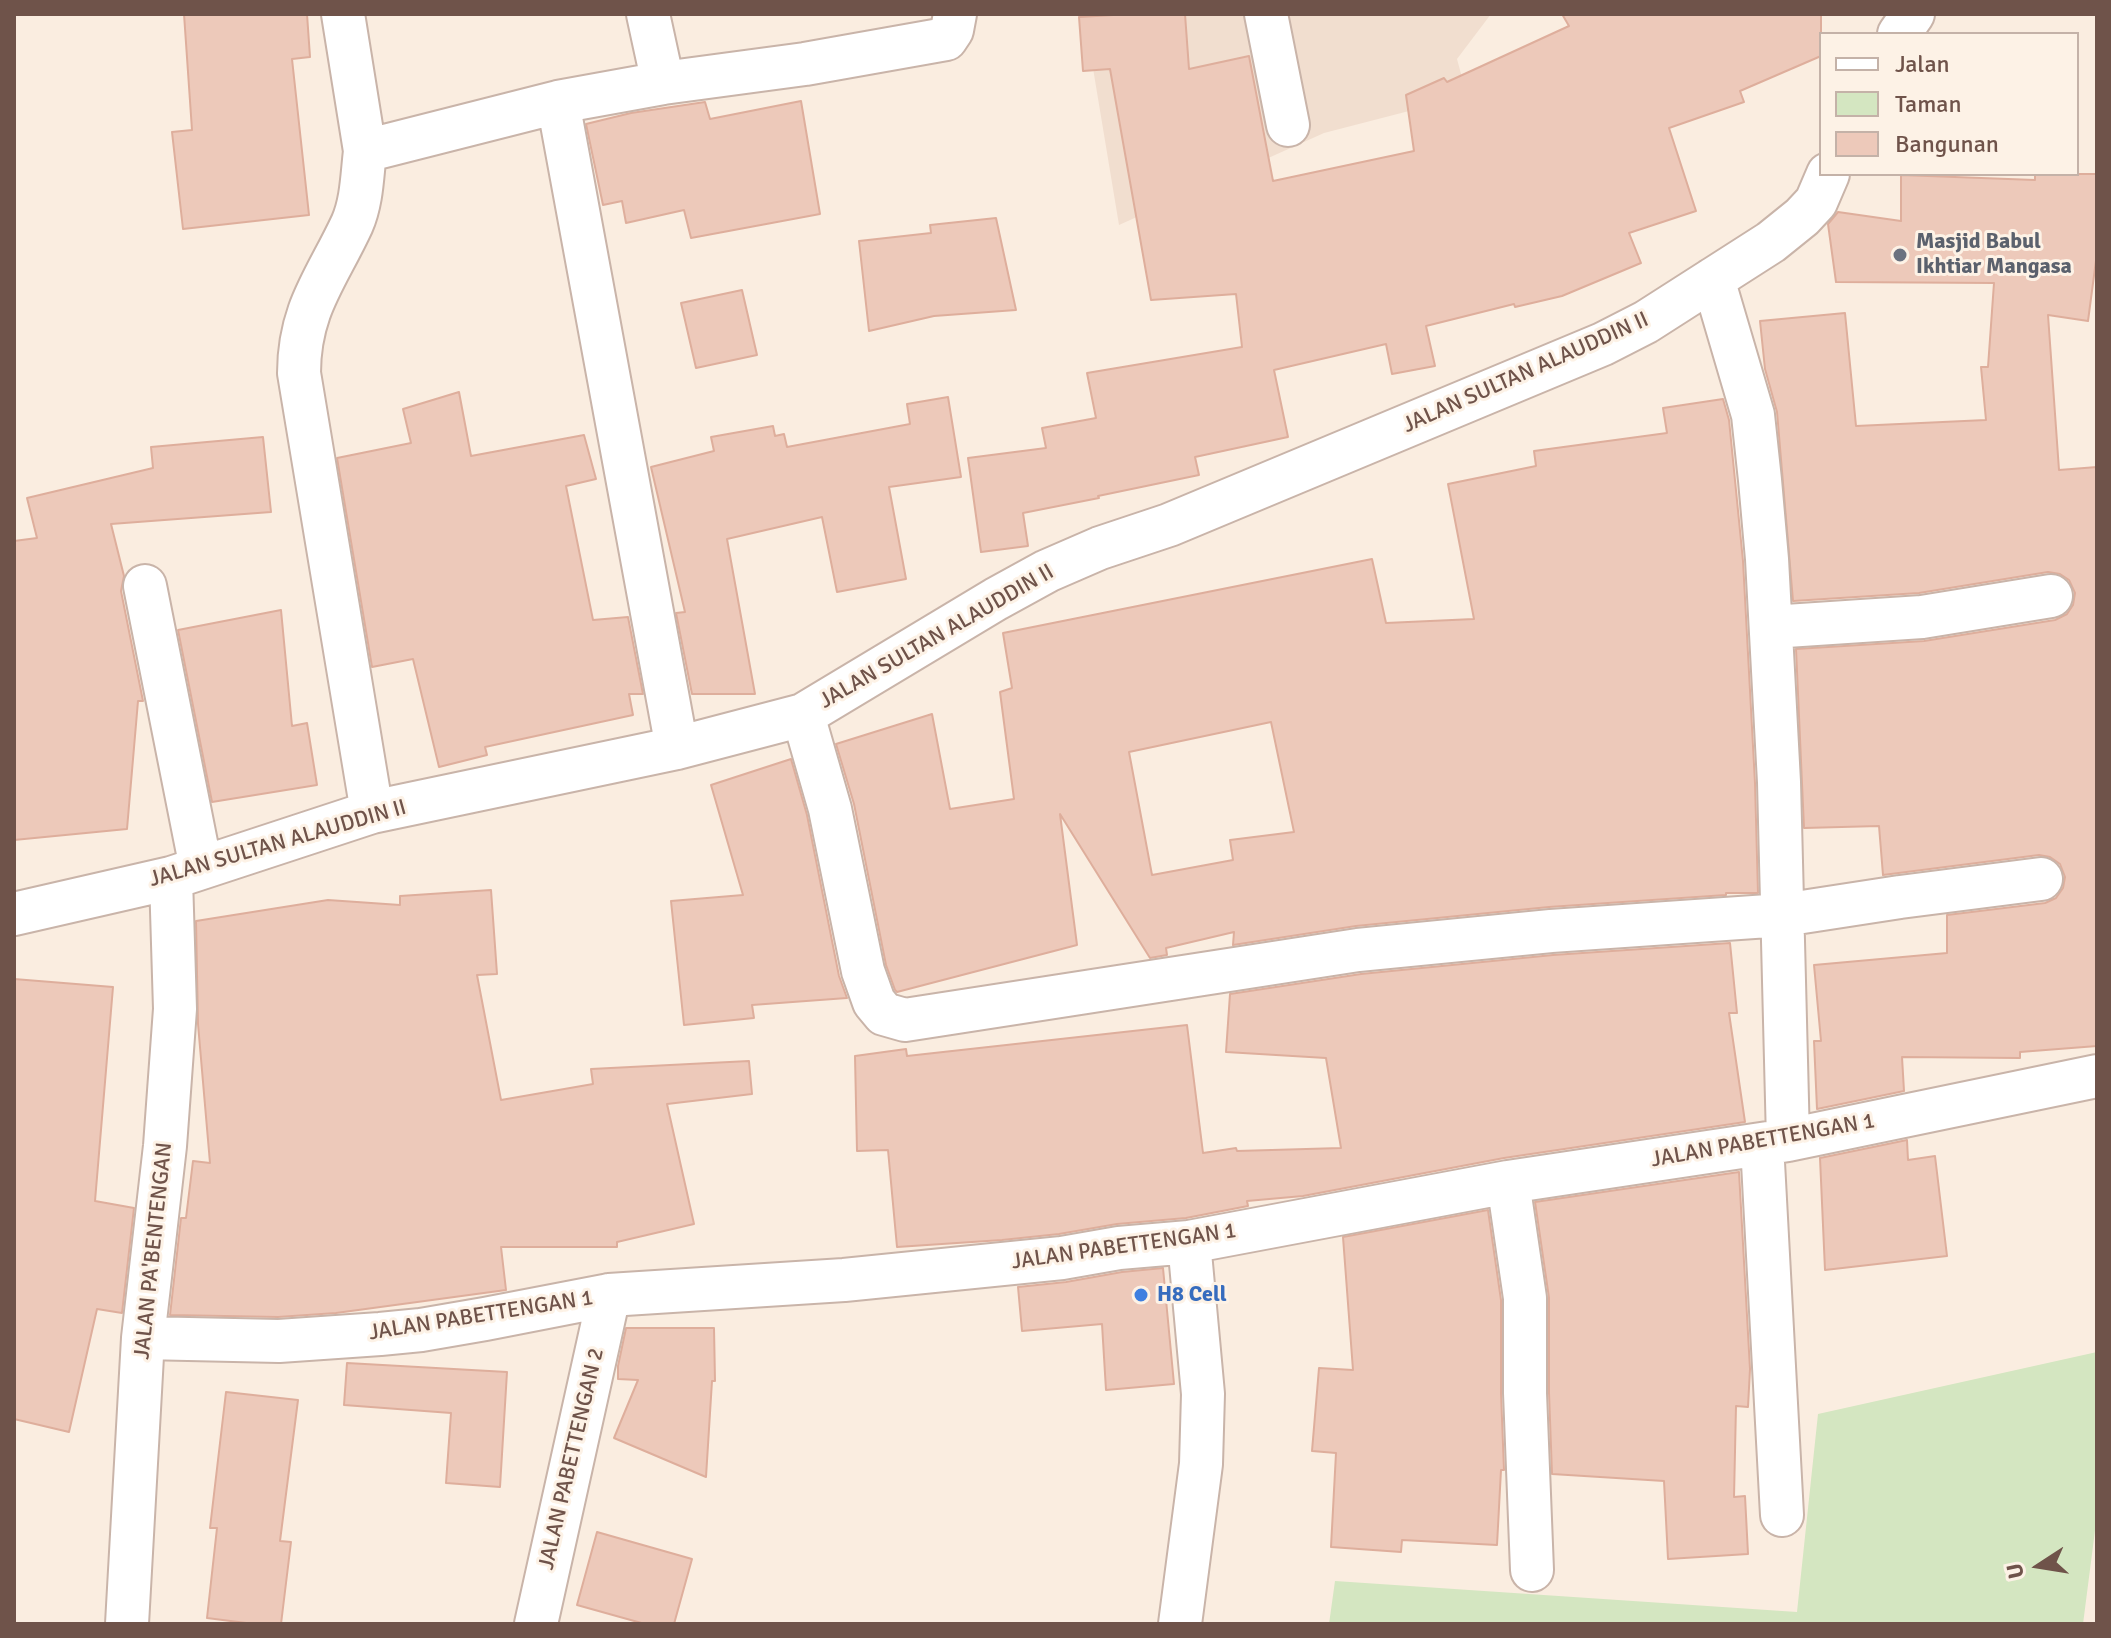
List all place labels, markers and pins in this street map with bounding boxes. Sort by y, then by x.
place label: Masjid Babul Ikhtiar Mangasa [1916,229,2072,280]
marker: Masjid Babul Ikhtiar Mangasa [1891,246,1909,264]
place label: H8 Cell [1157,1282,1227,1308]
marker: H8 Cell [1132,1286,1150,1304]

